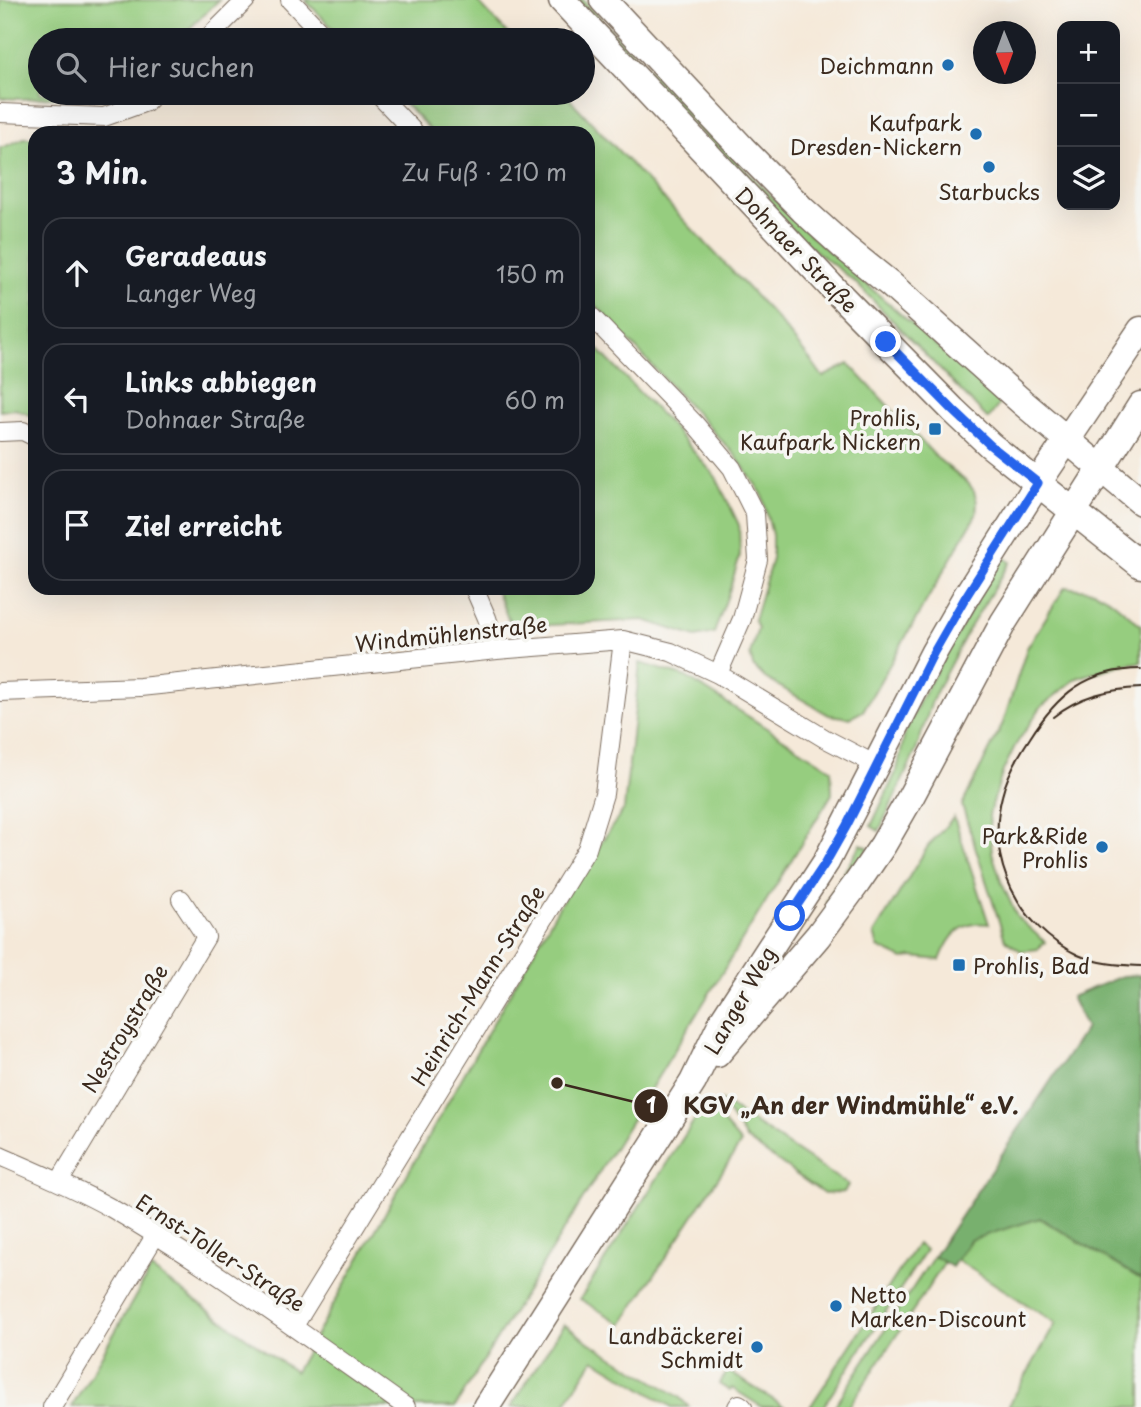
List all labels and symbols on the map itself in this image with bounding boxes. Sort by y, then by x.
north arrow [973,21,1036,84]
place label: Deichmann [820,49,934,81]
marker: Deichmann [940,57,956,73]
place label: Kaufpark Dresden-Nickern [790,106,962,162]
marker: Kaufpark Dresden-Nickern [968,126,984,142]
marker: Starbucks [981,159,997,175]
place label: Starbucks [938,175,1040,207]
street label: Dohnaer Straße [728,179,866,319]
route end [870,326,901,357]
place label: Prohlis, Kaufpark Nickern [740,401,921,457]
marker: Prohlis, Kaufpark Nickern [927,421,943,437]
street label: Windmühlenstraße [353,607,549,659]
place label: Park&Ride Prohlis [982,819,1088,875]
marker: Park&Ride Prohlis [1094,839,1110,855]
street label: Heinrich-Mann-Straße [402,878,552,1092]
route start [774,900,805,931]
street label: Langer Weg [695,940,783,1060]
place label: Prohlis, Bad [973,949,1090,981]
marker: Prohlis, Bad [951,957,967,973]
street label: Nestroystraße [73,958,175,1098]
callout: KGV „An der Windmühle“ e.V. [634,1084,1034,1128]
text: KGV „An der Windmühle“ e.V. [683,1087,1019,1122]
text: 1 [646,1088,656,1120]
street label: Ernst-Toller-Straße [130,1185,312,1319]
place label: Netto Marken-Discount [850,1278,1026,1334]
marker: Netto Marken-Discount [828,1298,844,1314]
place label: Landbäckerei Schmidt [608,1319,743,1375]
marker: Landbäckerei Schmidt [749,1339,765,1355]

